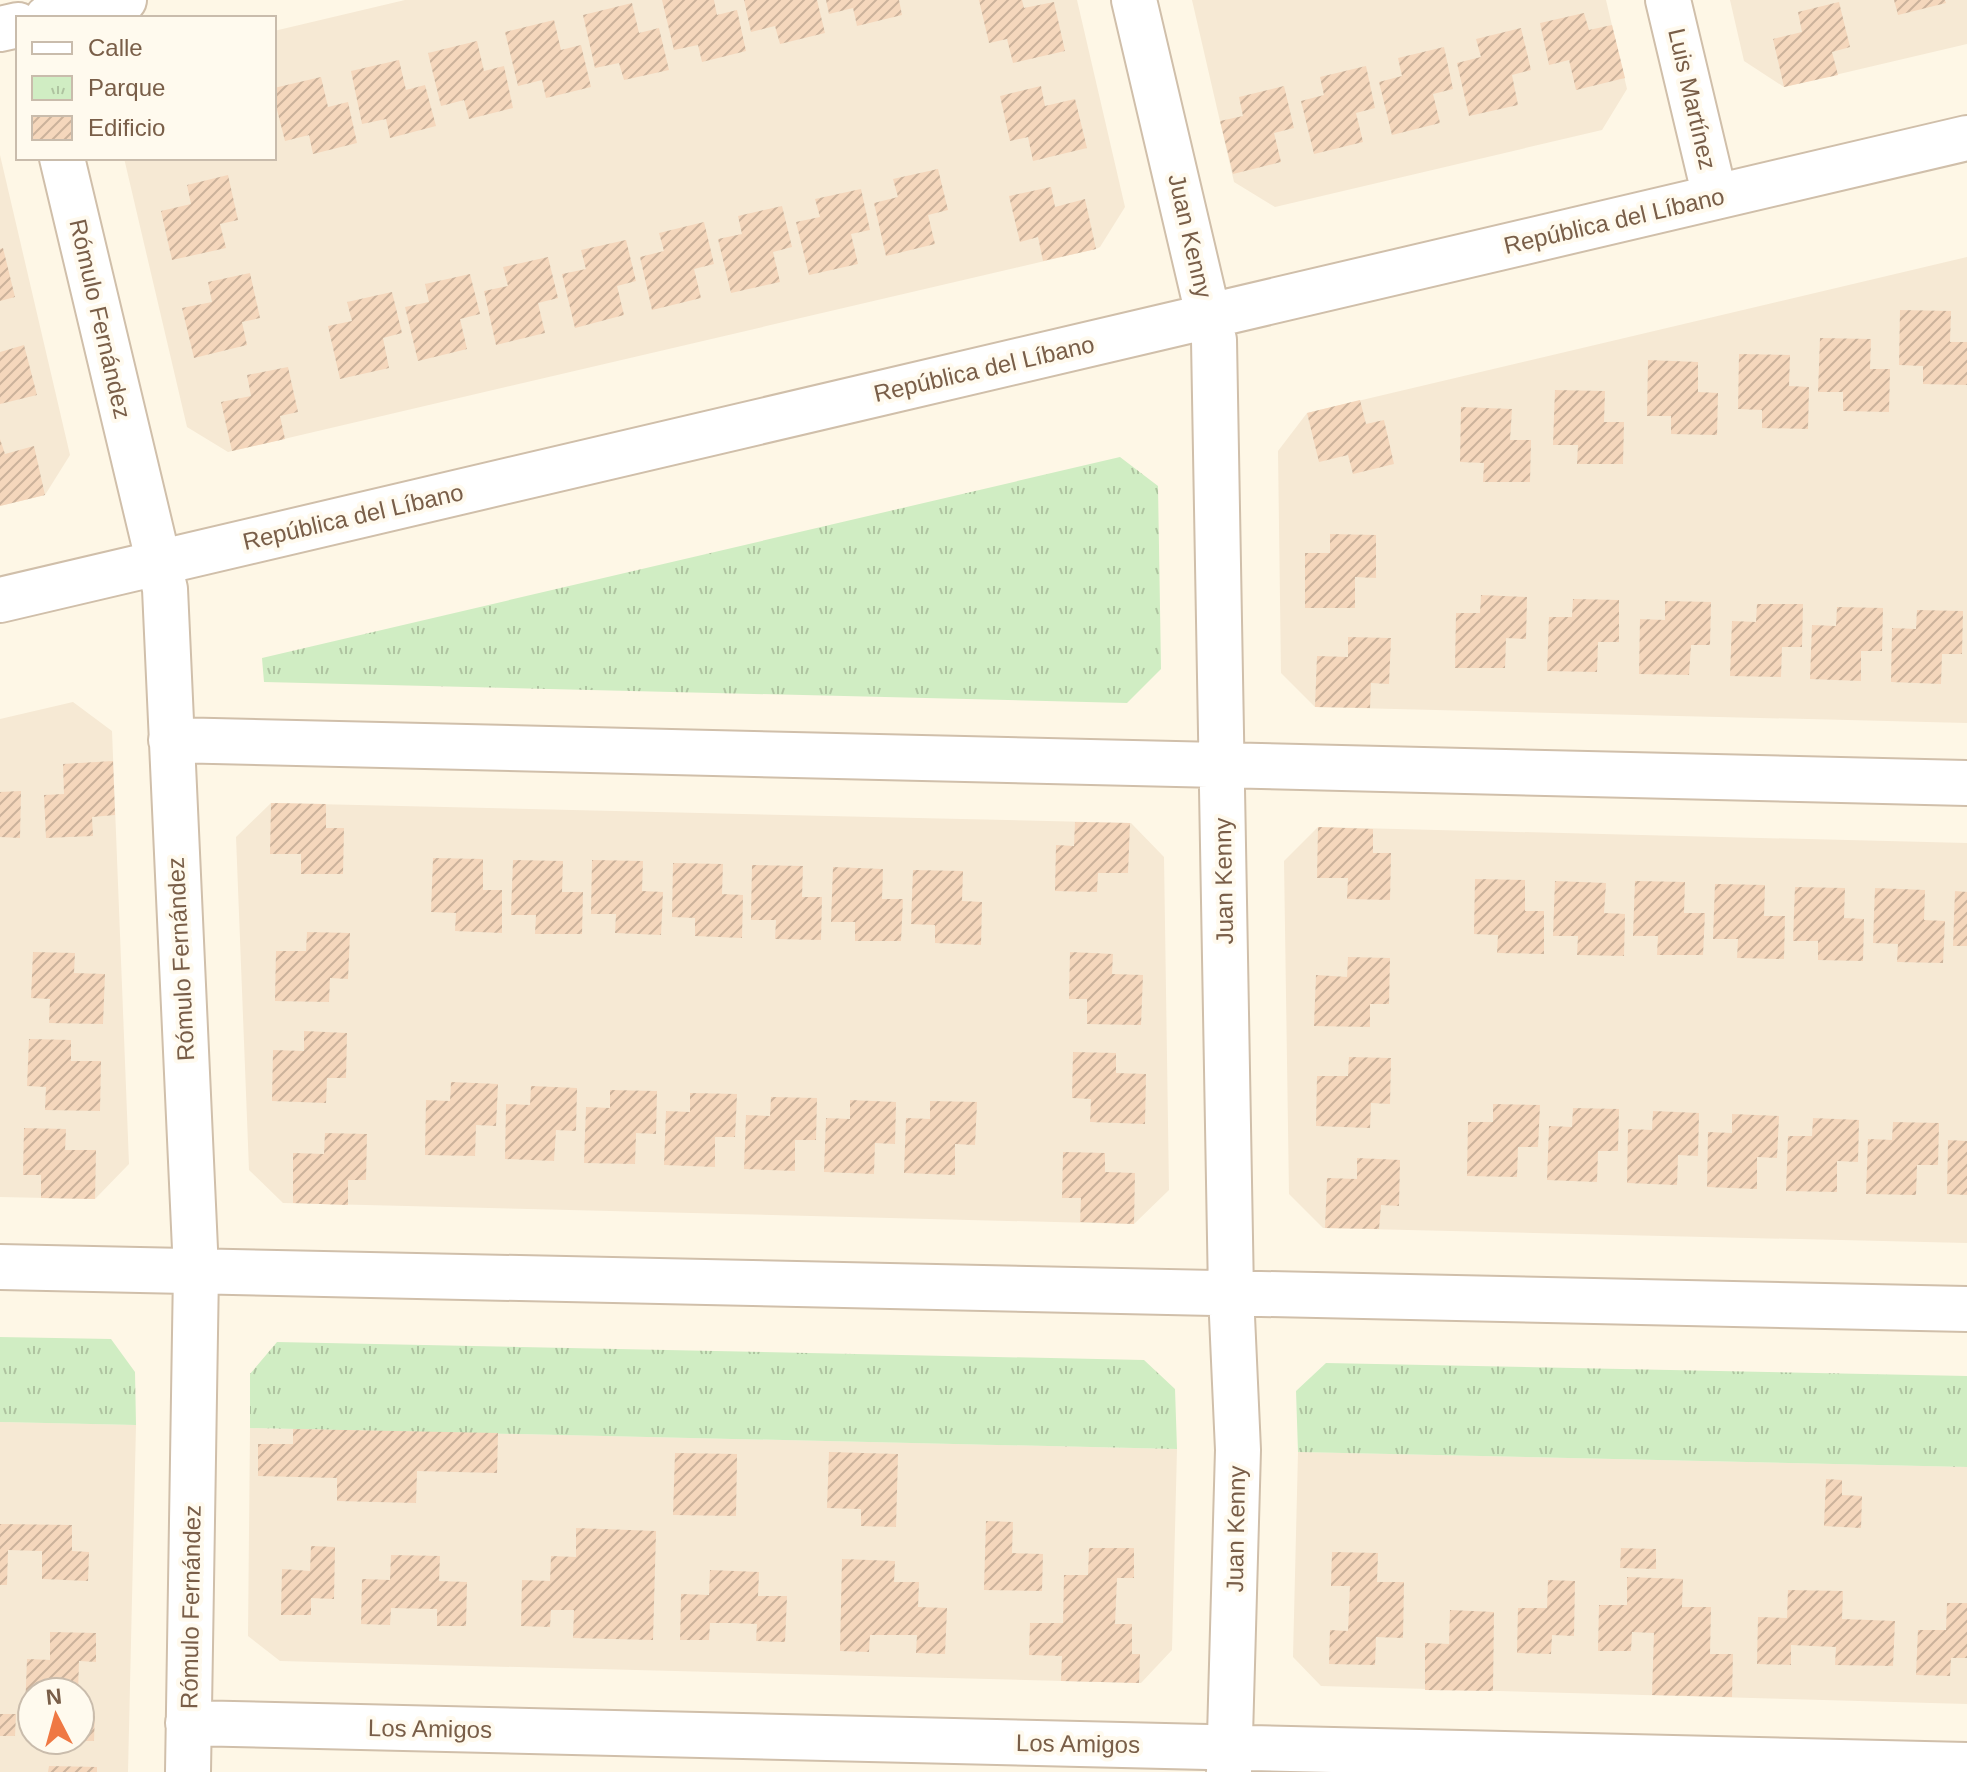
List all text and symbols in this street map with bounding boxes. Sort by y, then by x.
legend [16,16,276,160]
street label: Luis Martínez [1663,26,1722,172]
text: Calle [88,34,143,61]
text: Parque [88,74,165,101]
text: Edificio [88,114,165,141]
street label: Juan Kenny [1163,171,1218,301]
street label: República del Líbano [1501,182,1727,259]
street label: Rómulo Fernández [64,216,137,421]
street label: República del Líbano [871,330,1097,407]
street label: República del Líbano [240,478,466,555]
street label: Juan Kenny [1209,817,1238,945]
street label: Rómulo Fernández [162,856,199,1062]
street label: Juan Kenny [1221,1465,1250,1593]
street label: Rómulo Fernández [175,1505,206,1709]
north arrow [16,1676,96,1756]
text: N [45,1683,63,1710]
street label: Los Amigos [368,1714,492,1743]
street label: Los Amigos [1016,1729,1140,1758]

